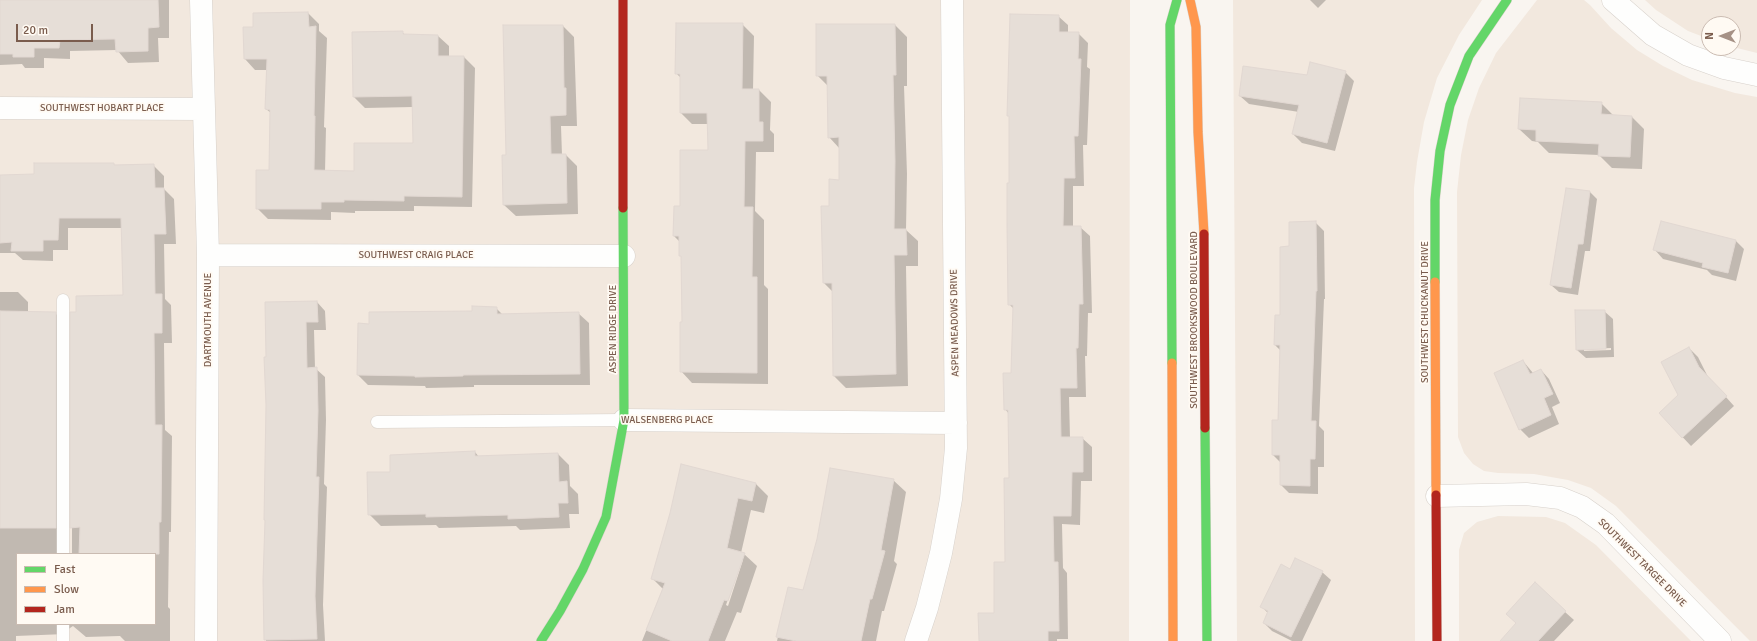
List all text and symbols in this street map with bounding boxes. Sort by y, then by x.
scale bar [18,16,95,42]
north arrow [1701,16,1741,56]
text: 20 m [23,23,48,38]
text: N [1703,32,1716,40]
street label: SOUTHWEST HOBART PLACE [40,102,164,114]
street label: SOUTHWEST BROOKSWOOD BOULEVARD [1188,231,1200,409]
street label: SOUTHWEST CHUCKANUT DRIVE [1419,241,1431,383]
street label: SOUTHWEST CRAIG PLACE [358,249,474,261]
street label: ASPEN MEADOWS DRIVE [948,269,962,377]
street label: DARTMOUTH AVENUE [202,273,214,367]
street label: ASPEN RIDGE DRIVE [607,285,619,373]
street label: WALSENBERG PLACE [621,414,713,426]
street label: SOUTHWEST TARGEE DRIVE [1595,516,1689,610]
legend [16,553,156,625]
text: Fast [54,562,75,577]
text: Slow [54,582,79,597]
text: Jam [54,602,75,617]

